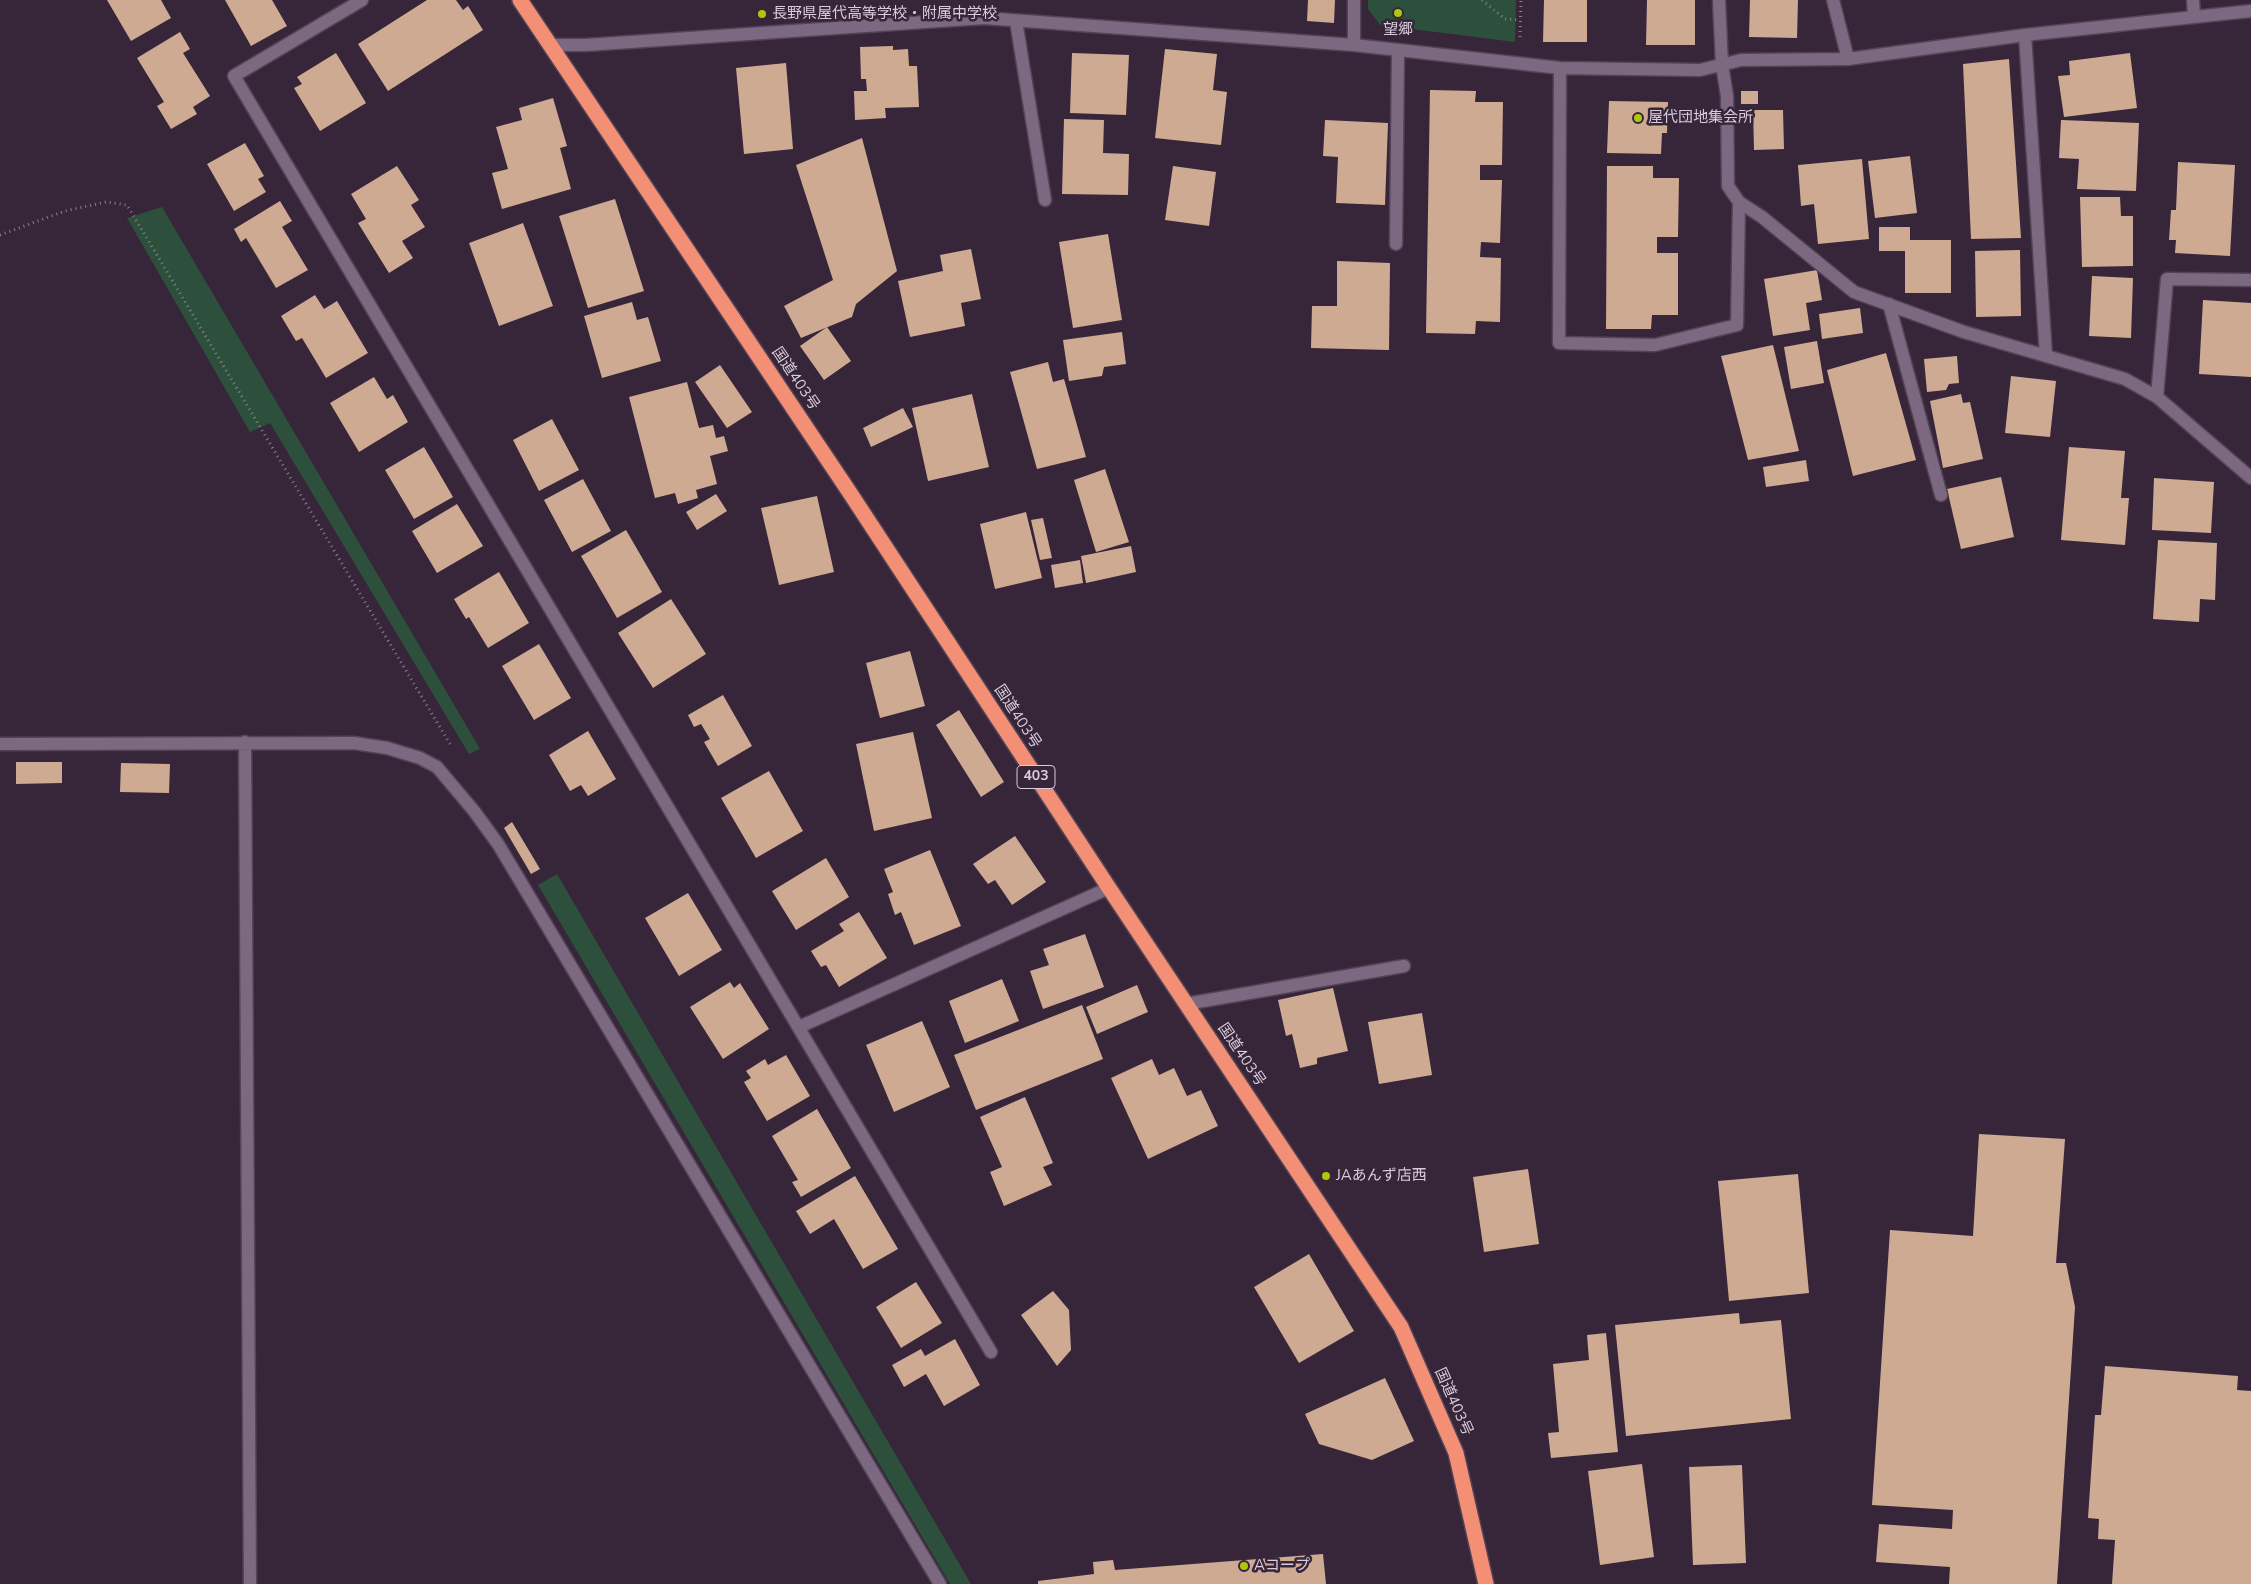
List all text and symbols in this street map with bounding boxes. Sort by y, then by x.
place label: 長野県屋代高等学校・附属中学校 [772,5,997,23]
marker: 望郷 [1392,7,1404,19]
marker: 長野県屋代高等学校・附属中学校 [756,8,768,20]
place label: 望郷 [1383,21,1413,39]
place label: 屋代団地集会所 [1648,109,1753,127]
marker: 屋代団地集会所 [1632,112,1644,124]
street label: 国道403号 [767,344,823,414]
street label: 国道403号 [990,682,1044,752]
road number: 403 [1017,766,1055,789]
street label: 国道403号 [1213,1020,1269,1090]
place label: JAあんず店西 [1336,1167,1427,1185]
marker: JAあんず店西 [1320,1170,1332,1182]
street label: 国道403号 [1430,1365,1476,1439]
place label: Aコープ [1254,1557,1310,1575]
marker: Aコープ [1238,1560,1250,1572]

